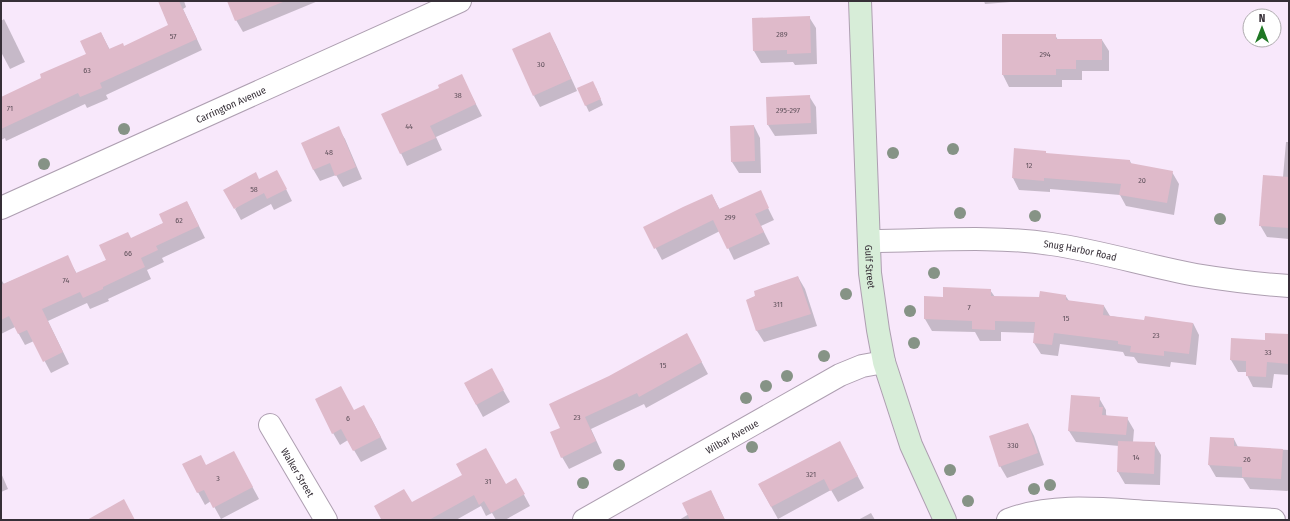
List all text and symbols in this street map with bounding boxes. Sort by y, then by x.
north arrow [1242,8,1282,48]
text: N [1259,12,1265,25]
house number: 289 [776,30,788,39]
house number: 57 [170,32,177,41]
house number: 294 [1039,50,1051,59]
house number: 30 [537,60,545,69]
house number: 63 [83,66,91,75]
street label: Carrington Avenue [194,84,268,126]
house number: 38 [454,91,462,100]
house number: 71 [7,104,13,113]
house number: 295-297 [776,106,801,115]
house number: 44 [405,122,413,131]
house number: 48 [325,148,333,157]
house number: 12 [1026,161,1033,170]
house number: 20 [1138,176,1146,185]
house number: 58 [250,185,258,194]
house number: 299 [724,213,736,222]
house number: 62 [175,216,183,225]
street label: Snug Harbor Road [1043,238,1118,264]
street label: Gulf Street [862,245,877,290]
house number: 66 [124,249,132,258]
house number: 74 [63,276,70,285]
house number: 311 [773,300,783,309]
house number: 7 [967,303,971,312]
house number: 15 [1063,314,1070,323]
house number: 23 [1152,331,1160,340]
house number: 33 [1264,348,1272,357]
house number: 15 [660,361,667,370]
house number: 23 [573,413,581,422]
house number: 6 [346,414,350,423]
street label: Wilbar Avenue [704,417,761,457]
house number: 330 [1007,441,1019,450]
street label: Walker Street [278,446,316,500]
house number: 14 [1133,453,1140,462]
house number: 26 [1243,455,1251,464]
house number: 321 [806,470,816,479]
house number: 3 [216,474,220,483]
house number: 31 [485,477,491,486]

